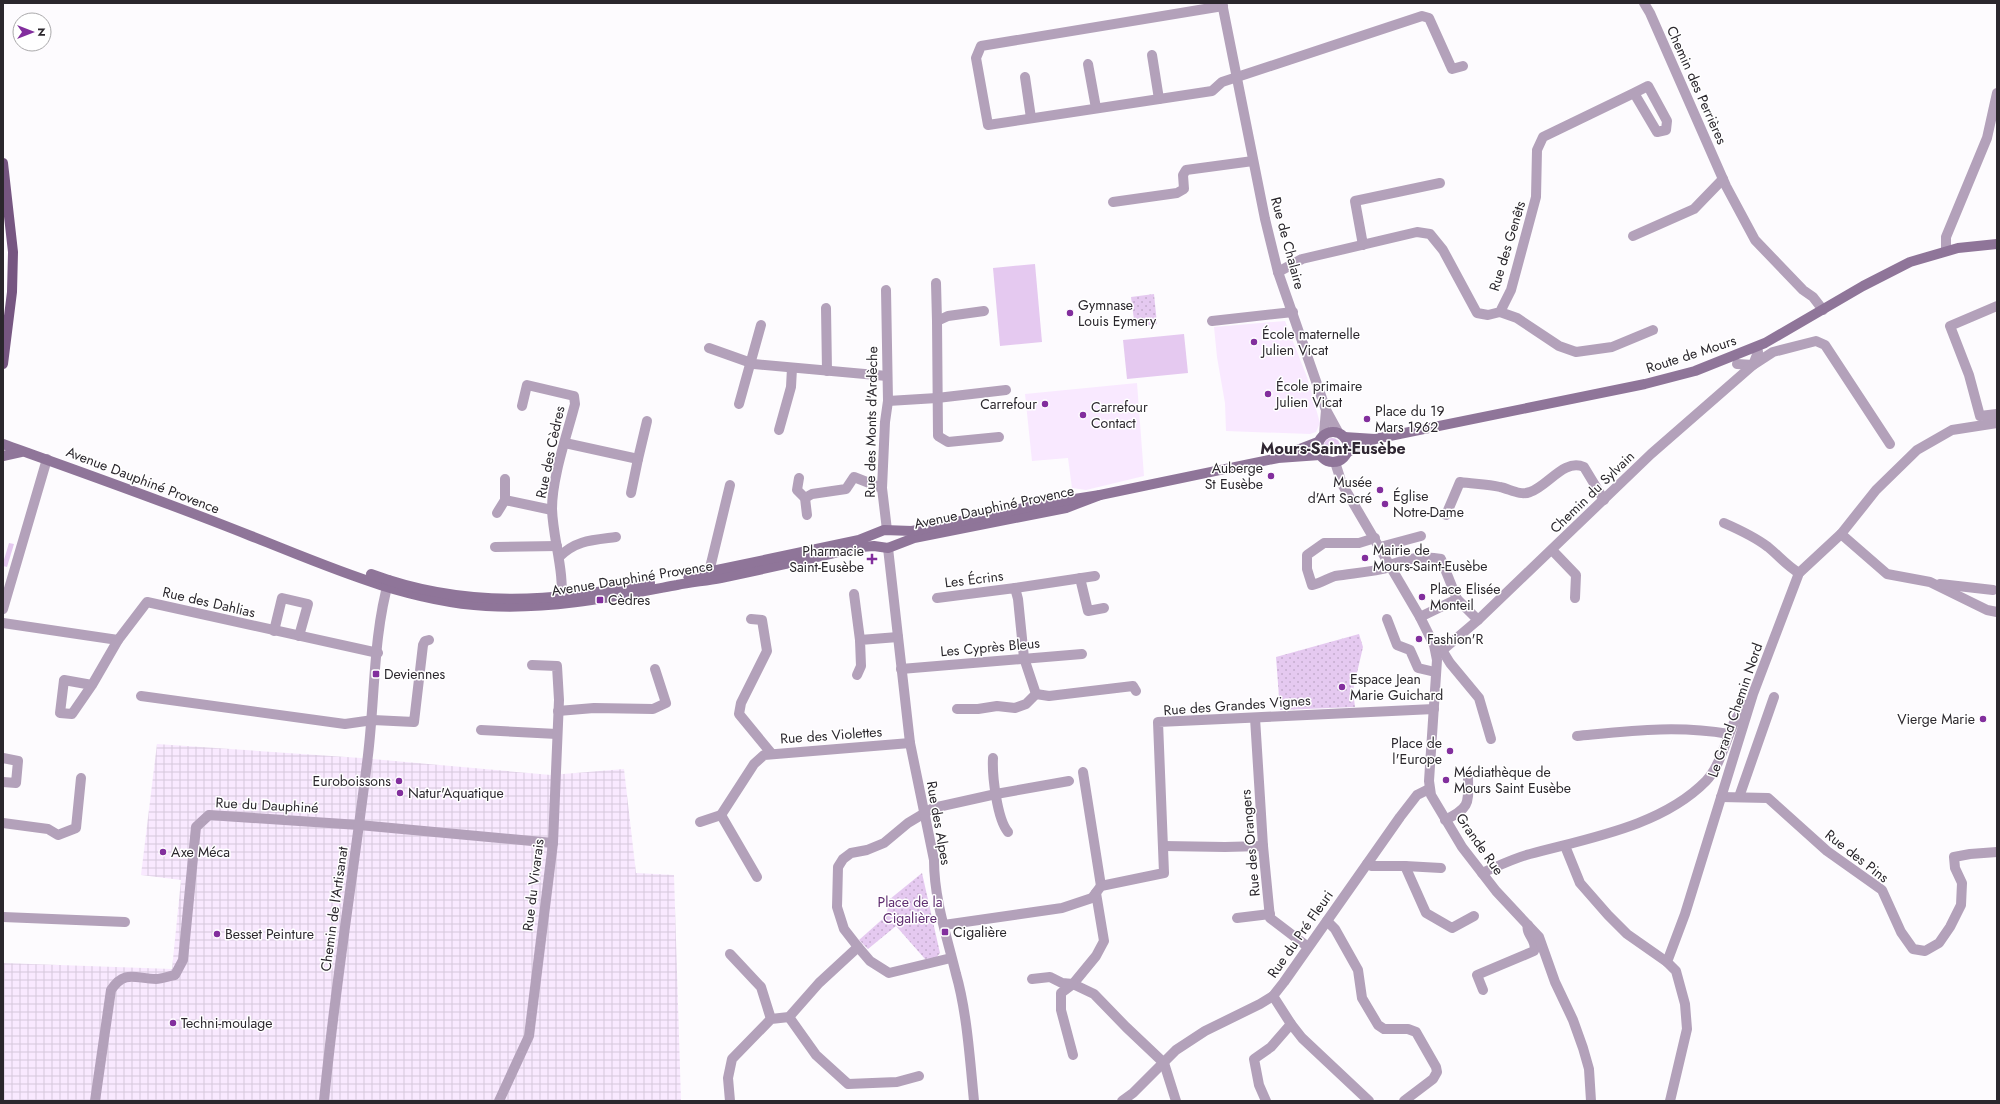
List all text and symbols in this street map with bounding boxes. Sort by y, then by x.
north arrow [12,12,52,52]
street label: Chemin des Perrières [1662,23,1732,148]
text: N [34,28,50,36]
street label: Rue de Chalaire [1266,195,1310,291]
street label: Rue des Genêts [1484,198,1530,294]
place label: Gymnase Louis Eymery [1078,295,1157,331]
marker: Gymnase Louis Eymery [1065,308,1075,318]
place label: École maternelle Julien Vicat [1260,324,1360,360]
street label: Route de Mours [1643,330,1739,378]
marker: École maternelle Julien Vicat [1249,337,1259,347]
street label: Rue des Monts d'Ardèche [860,346,882,498]
place label: École primaire Julien Vicat [1274,376,1362,412]
marker: École primaire Julien Vicat [1263,389,1273,399]
place label: Carrefour [980,394,1037,414]
place label: Carrefour Contact [1091,397,1148,433]
marker: Carrefour [1040,399,1050,409]
place label: Place du 19 Mars 1962 [1375,401,1445,437]
street label: Rue des Cèdres [530,404,570,500]
marker: Carrefour Contact [1078,410,1088,420]
marker: Place du 19 Mars 1962 [1362,414,1372,424]
district label: Mours-Saint-Eusèbe [1260,437,1406,460]
street label: Avenue Dauphiné Provence [63,441,223,519]
street label: Chemin du Sylvain [1545,446,1639,538]
place label: Auberge St Eusèbe [1205,458,1263,494]
marker: Auberge St Eusèbe [1266,471,1276,481]
place label: Musée d'Art Sacré [1308,472,1372,508]
street label: Avenue Dauphiné Provence [912,480,1076,534]
marker: Musée d'Art Sacré [1375,485,1385,495]
place label: Église Notre-Dame [1393,486,1464,522]
marker: Église Notre-Dame [1380,499,1390,509]
place label: Mairie de Mours-Saint-Eusèbe [1373,540,1488,576]
place label: Pharmacie Saint-Eusèbe [789,541,864,577]
marker: Mairie de Mours-Saint-Eusèbe [1360,553,1370,563]
marker: Pharmacie Saint-Eusèbe [867,554,877,564]
street label: Avenue Dauphiné Provence [550,555,714,601]
street label: Les Écrins [943,565,1005,593]
place label: Place Elisée Monteil [1430,579,1500,615]
street label: Rue des Dahlias [161,582,258,622]
place label: Cèdres [608,590,651,610]
marker: Place Elisée Monteil [1417,592,1427,602]
marker: Cèdres [595,595,605,605]
place label: Fashion'R [1427,629,1484,649]
street label: Les Cyprès Bleus [939,633,1041,661]
marker: Fashion'R [1414,634,1424,644]
street label: Le Grand Chemin Nord [1703,640,1767,780]
place label: Deviennes [384,664,445,684]
marker: Deviennes [371,669,381,679]
place label: Espace Jean Marie Guichard [1350,669,1443,705]
marker: Espace Jean Marie Guichard [1337,682,1347,692]
street label: Rue des Grandes Vignes [1163,690,1312,720]
place label: Vierge Marie [1897,709,1975,729]
marker: Vierge Marie [1978,714,1988,724]
street label: Rue des Violettes [779,721,883,749]
place label: Place de l'Europe [1391,733,1442,769]
marker: Place de l'Europe [1445,746,1455,756]
place label: Médiathèque de Mours Saint Eusèbe [1454,762,1571,798]
place label: Euroboissons [313,771,391,791]
marker: Médiathèque de Mours Saint Eusèbe [1441,775,1451,785]
marker: Euroboissons [394,776,404,786]
street label: Rue des Alpes [922,779,956,867]
place label: Natur'Aquatique [408,783,504,803]
marker: Natur'Aquatique [395,788,405,798]
street label: Rue des Orangers [1235,788,1265,897]
street label: Rue du Dauphiné [215,792,319,818]
street label: Grande Rue [1451,809,1509,879]
street label: Rue des Pins [1821,825,1893,887]
street label: Rue du Vivarais [517,837,549,932]
place label: Axe Méca [171,842,230,862]
street label: Chemin de l'Artisanat [315,845,353,973]
marker: Axe Méca [158,847,168,857]
street label: Rue du Pré Fleuri [1262,886,1338,982]
park label: Place de la Cigalière [877,892,943,928]
place label: Cigalière [953,922,1007,942]
place label: Besset Peinture [225,924,314,944]
marker: Cigalière [940,927,950,937]
marker: Besset Peinture [212,929,222,939]
place label: Techni-moulage [181,1013,272,1033]
marker: Techni-moulage [168,1018,178,1028]

